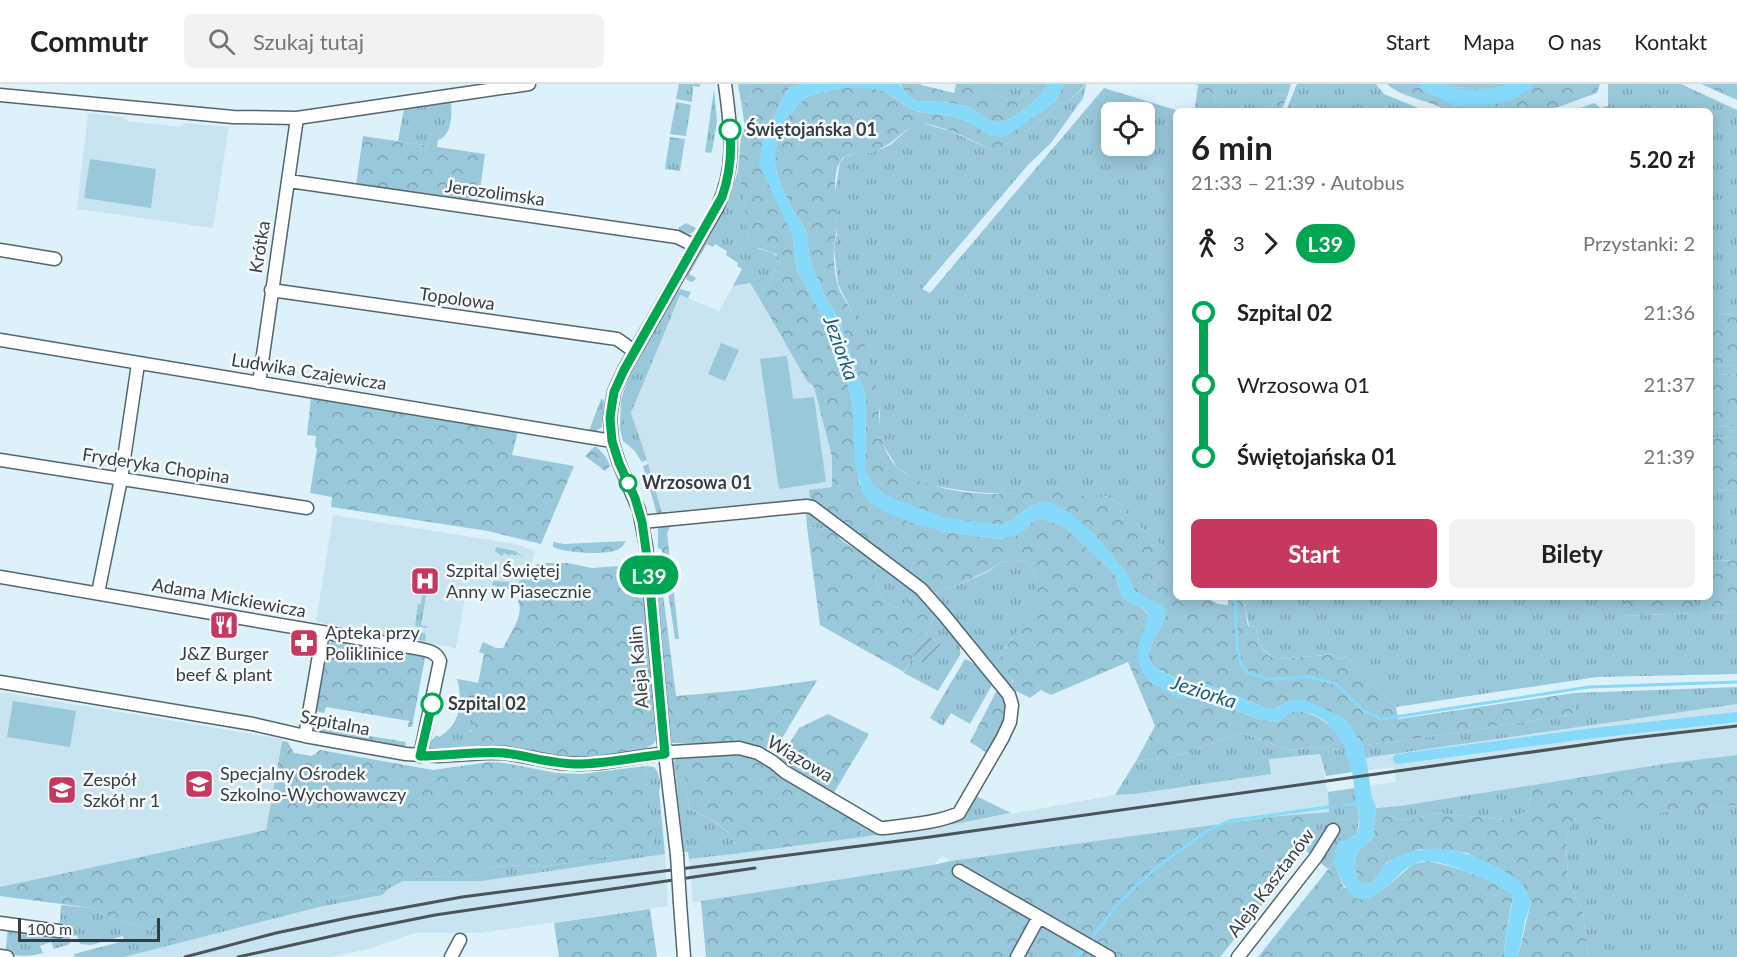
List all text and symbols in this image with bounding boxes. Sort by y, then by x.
search box [184,14,604,68]
text: Commutr [30,24,148,58]
icon: search [205,25,238,58]
text: Szukaj tutaj [253,28,364,55]
text: Start [1386,29,1430,54]
text: Mapa [1463,29,1515,54]
text: O nas [1548,29,1601,54]
text: Kontakt [1634,29,1707,54]
map controls [1101,102,1155,156]
button: locate [1101,102,1155,156]
place label: Świętojańska 01 [746,118,877,140]
marker: Świętojańska 01 [719,119,741,141]
text: 6 min [1191,127,1273,167]
text: 5.20 zł [1629,146,1695,173]
text: 21:33 – 21:39 · Autobus [1191,170,1404,194]
street label: Jerozolimska [444,174,546,210]
street label: Krótka [244,219,274,275]
icon: walk [1191,227,1224,260]
icon: forward [1254,227,1287,260]
text: 3 [1233,231,1245,255]
text: L39 [1308,231,1343,256]
text: Przystanki: 2 [1583,231,1695,255]
street label: Topolowa [418,282,496,314]
text: Szpital 02 [1237,299,1333,326]
text: 21:36 [1644,300,1695,324]
water label: Jeziorka [819,311,865,383]
street label: Ludwika Czajewicza [230,348,388,394]
text: Wrzosowa 01 [1237,371,1370,398]
text: 21:37 [1644,372,1695,396]
street label: Fryderyka Chopina [81,443,231,488]
text: Świętojańska 01 [1237,443,1397,470]
text: 21:39 [1644,444,1695,468]
place label: Wrzosowa 01 [642,471,752,493]
marker: Wrzosowa 01 [619,474,637,492]
button: Start [1191,519,1437,588]
button: Bilety [1449,519,1695,588]
line badge: L39 [614,556,684,594]
place label: Szpital Świętej Anny w Piasecznie [446,559,591,602]
text: L39 [631,563,667,588]
hospital icon: Szpital Świętej Anny w Piasecznie [409,565,441,597]
street label: Adama Mickiewicza [151,573,308,621]
restaurant icon: J&Z Burger beef & plant [208,609,240,641]
place label: Apteka przy Poliklinice [325,621,421,664]
street label: Aleja Kalin [623,625,653,709]
pharmacy icon: Apteka przy Poliklinice [288,627,320,659]
place label: J&Z Burger beef & plant [176,642,273,685]
water label: Jeziorka [1168,669,1240,713]
place label: Szpital 02 [448,692,526,714]
marker: Szpital 02 [421,693,443,715]
street label: Szpitalna [298,704,372,740]
street label: Wiązowa [764,730,837,786]
place label: Specjalny Ośrodek Szkolno-Wychowawczy [220,762,407,805]
place label: Zespół Szkół nr 1 [83,768,160,811]
school or university icon: Specjalny Ośrodek Szkolno-Wychowawczy [183,768,215,800]
school or university icon: Zespół Szkół nr 1 [46,774,78,806]
street label: Aleja Kasztanów [1222,824,1318,941]
scale bar [18,915,160,942]
text: 100 m [27,919,72,938]

